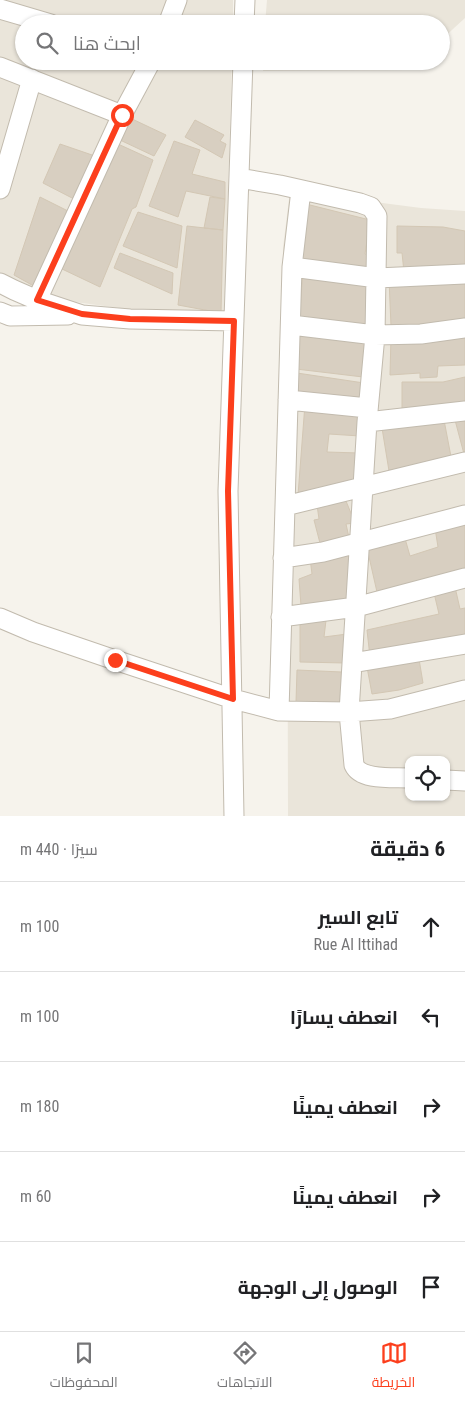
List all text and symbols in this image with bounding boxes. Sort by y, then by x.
search box [15,15,450,70]
icon: search [33,29,61,57]
text: ابحث هنا [73,32,141,55]
route start [111,104,134,127]
route end [104,649,127,672]
map controls [405,756,450,801]
button: locate [405,756,450,801]
text: 6 دقيقة [370,837,445,861]
text: سيرًا · 440 m [20,840,98,859]
text: تابع السير [318,906,398,929]
icon: ahead [417,913,445,941]
text: 100 m [20,917,59,936]
text: Rue Al Ittihad [314,935,398,954]
icon: left [417,1003,445,1031]
text: انعطف يسارًا [290,1006,398,1029]
text: 100 m [20,1007,59,1026]
icon: right [417,1093,445,1121]
text: انعطف يمينًا [292,1096,398,1119]
text: 180 m [20,1097,59,1116]
icon: right [417,1183,445,1211]
text: انعطف يمينًا [292,1186,398,1209]
text: 60 m [20,1187,52,1206]
icon: arrive [417,1273,445,1301]
text: الوصول إلى الوجهة [238,1276,398,1299]
tab: المحفوظات [50,1339,118,1395]
tab: الاتجاهات [217,1339,272,1395]
tab: الخريطة [372,1339,415,1395]

